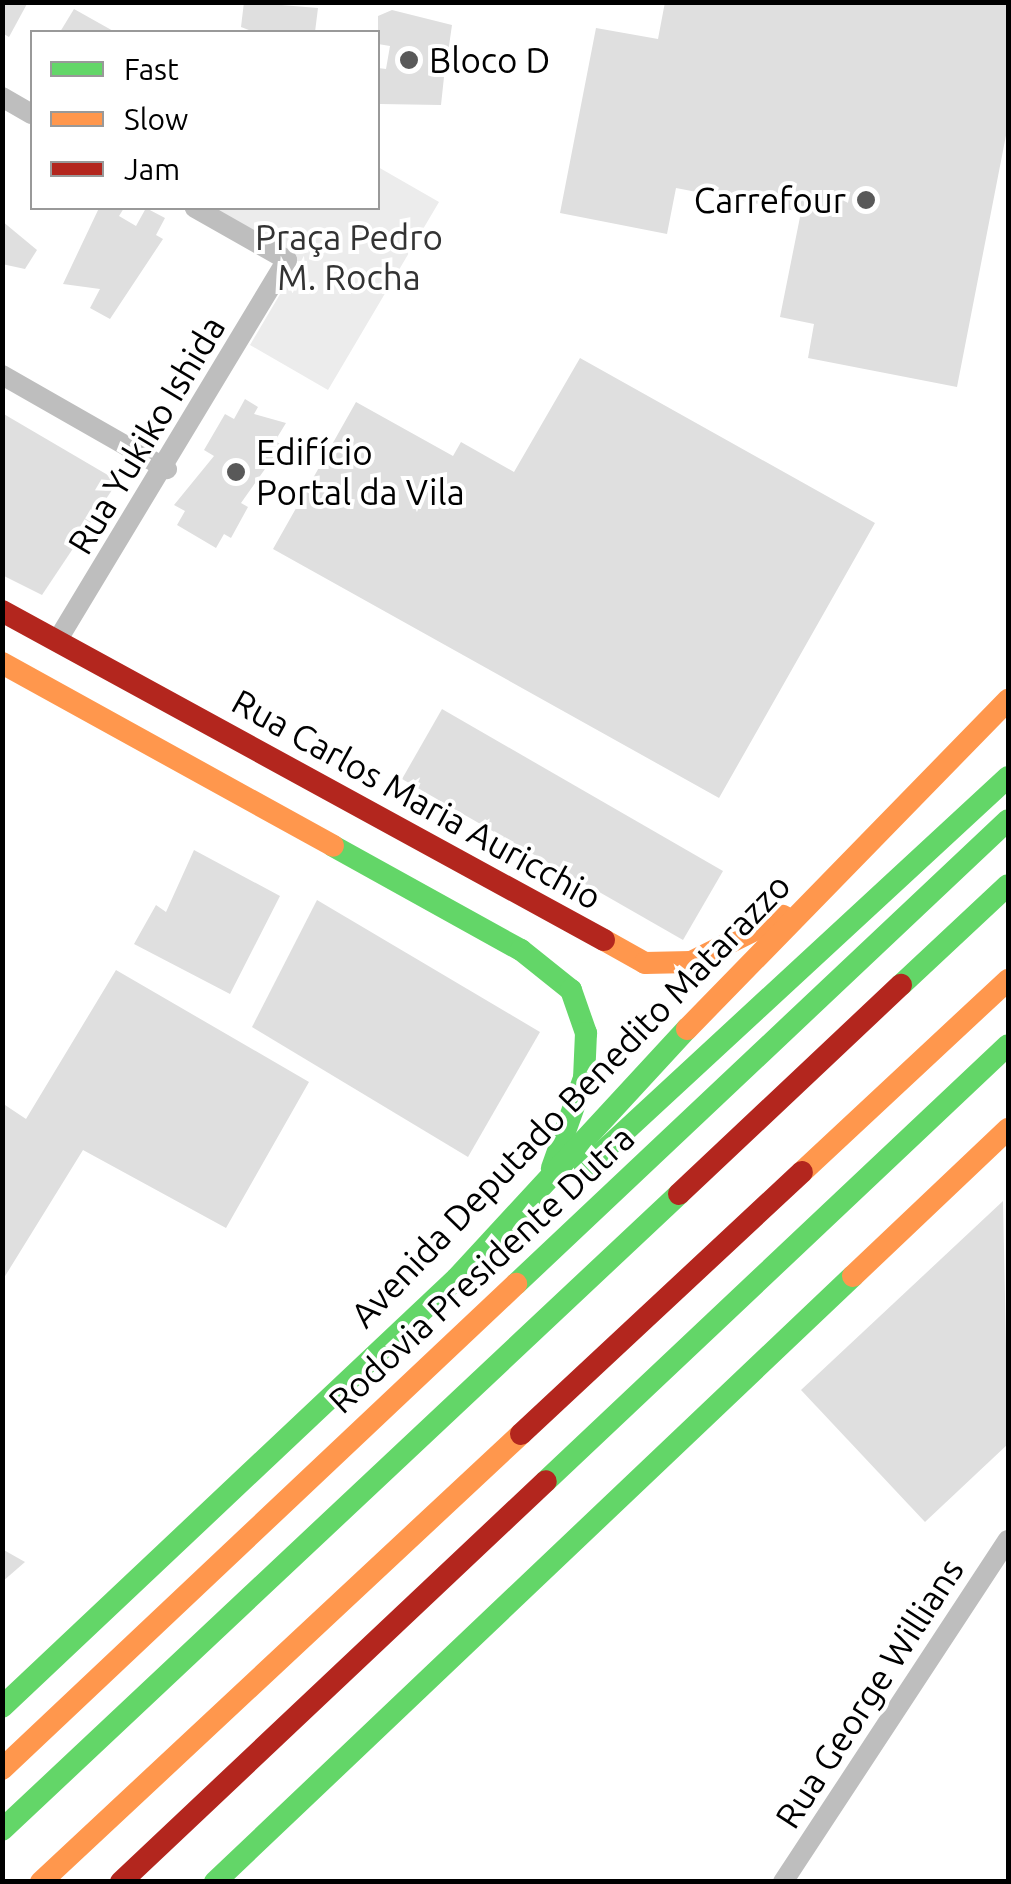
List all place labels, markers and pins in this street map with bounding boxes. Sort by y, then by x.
place label: Bloco D [429,39,550,81]
marker: Bloco D [398,49,420,71]
place label: Carrefour [694,179,846,221]
marker: Carrefour [855,189,877,211]
place label: Edifício Portal da Vila [256,431,465,513]
marker: Edifício Portal da Vila [225,461,247,483]

